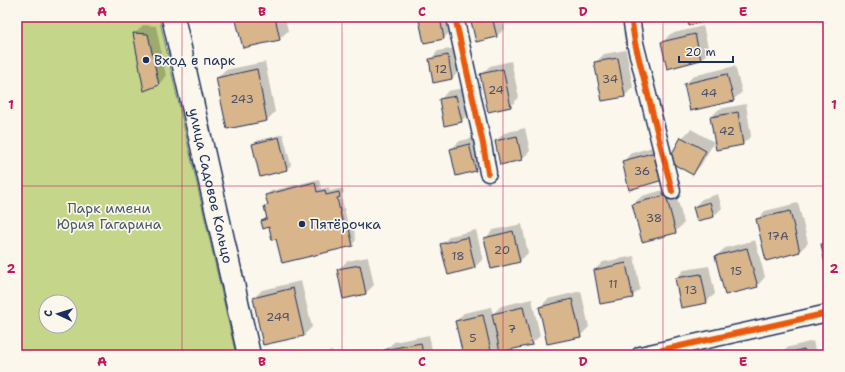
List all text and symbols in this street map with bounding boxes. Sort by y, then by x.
text: A [97,3,107,20]
text: B [258,3,266,20]
text: C [418,3,426,20]
text: D [578,3,588,20]
text: E [739,3,748,20]
scale bar [679,38,733,64]
text: 20 m [685,44,716,60]
place label: Вход в парк [154,51,236,69]
marker: Вход в парк [141,55,151,65]
house number: 12 [435,61,447,77]
house number: 34 [602,71,618,87]
house number: 24 [488,82,504,98]
house number: 44 [701,85,717,101]
house number: 243 [230,91,254,107]
text: 1 [8,96,14,113]
text: 1 [831,96,837,113]
street label: улица Садовое Кольцо [185,106,237,265]
house number: 42 [719,123,735,139]
house number: 36 [634,163,650,179]
park label: Парк имени Юрия Гагарина [57,199,162,233]
house number: 38 [646,210,662,226]
place label: Пятёрочка [310,215,381,233]
marker: Пятёрочка [297,219,307,229]
house number: 17А [767,228,789,244]
house number: 20 [494,242,510,258]
house number: 18 [451,248,465,264]
text: 2 [6,260,16,277]
text: 2 [829,260,839,277]
house number: 15 [730,263,742,279]
house number: 11 [608,276,618,292]
house number: 13 [685,282,697,298]
north arrow [38,294,78,334]
text: С [41,309,56,317]
house number: 249 [266,309,290,325]
house number: 7 [508,321,516,337]
house number: 5 [469,330,477,346]
text: A [97,353,107,370]
text: B [258,353,266,370]
text: C [418,353,426,370]
text: D [578,353,588,370]
text: E [739,353,748,370]

